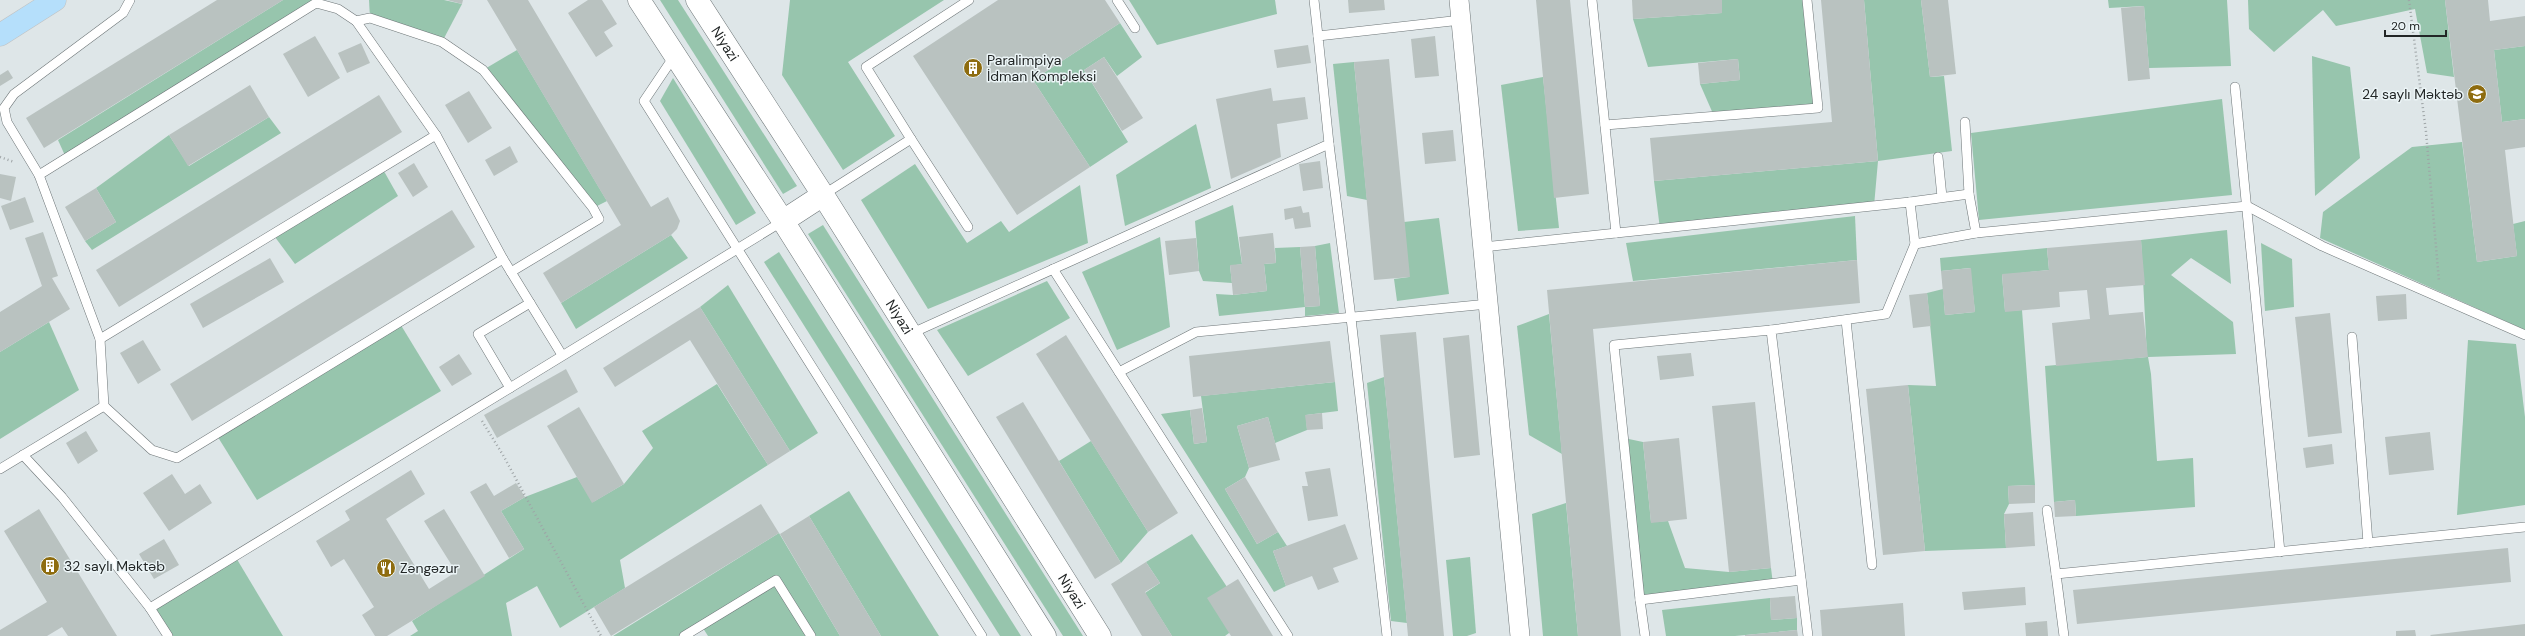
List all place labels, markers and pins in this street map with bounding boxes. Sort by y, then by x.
place label: Paralimpiya İdman Kompleksi [987,51,1096,85]
building icon: Paralimpiya İdman Kompleksi [962,57,984,79]
school or university icon: 24 saylı Məktəb [2466,83,2488,105]
place label: 24 saylı Məktəb [2362,85,2463,103]
building icon: 32 saylı Məktəb [39,555,61,577]
place label: 32 saylı Məktəb [64,557,165,575]
restaurant icon: Zəngəzur [375,557,397,579]
place label: Zəngəzur [400,559,459,577]

